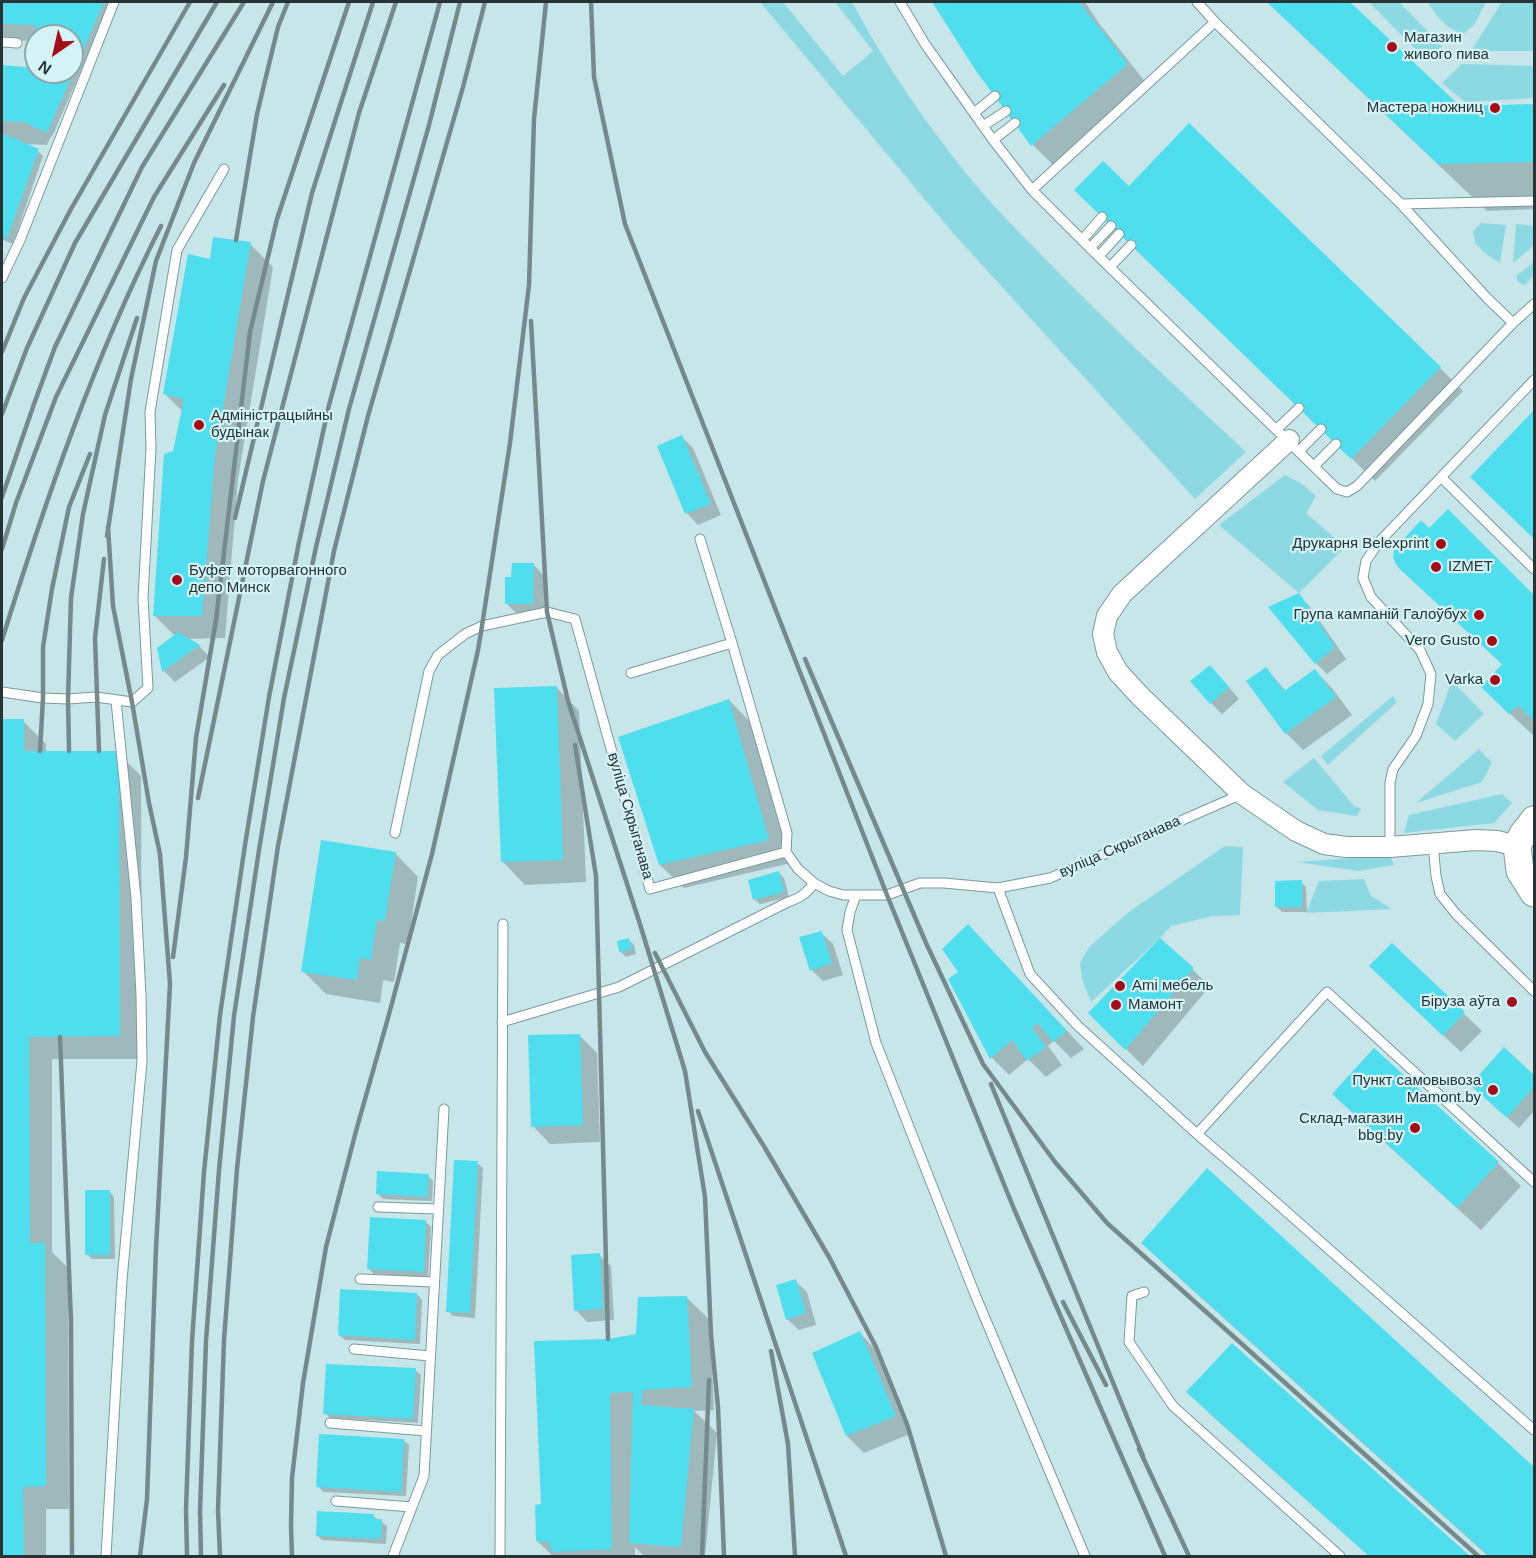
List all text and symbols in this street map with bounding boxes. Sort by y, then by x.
north arrow [24,24,84,84]
place label: Магазин живого пива [1404,29,1489,64]
marker: Магазин живого пива [1385,40,1399,54]
text: N [35,57,54,78]
place label: Мастера ножниц [1367,99,1483,117]
marker: Мастера ножниц [1488,101,1502,115]
place label: Адміністрацыйны будынак [211,407,333,442]
marker: Адміністрацыйны будынак [192,418,206,432]
place label: Друкарня Belexprint [1292,535,1429,553]
marker: Друкарня Belexprint [1434,537,1448,551]
place label: IZMET [1448,558,1493,576]
marker: IZMET [1429,560,1443,574]
place label: Буфет моторвагонного депо Минск [189,562,347,597]
marker: Буфет моторвагонного депо Минск [170,573,184,587]
place label: Група кампаній Галоўбух [1294,606,1467,624]
marker: Група кампаній Галоўбух [1472,608,1486,622]
place label: Vero Gusto [1405,632,1480,650]
marker: Vero Gusto [1485,634,1499,648]
place label: Varka [1445,671,1483,689]
marker: Varka [1488,673,1502,687]
street label: вуліца Скрыганава [603,751,657,881]
street label: вуліца Скрыганава [1057,812,1183,882]
place label: Ami мебель [1132,977,1213,995]
marker: Ami мебель [1113,979,1127,993]
place label: Біруза аўта [1421,993,1500,1011]
marker: Біруза аўта [1505,995,1519,1009]
place label: Мамонт [1128,996,1183,1014]
marker: Мамонт [1109,998,1123,1012]
place label: Пункт самовывоза Mamont.by [1352,1072,1481,1107]
marker: Пункт самовывоза Mamont.by [1486,1083,1500,1097]
place label: Склад-магазин bbg.by [1299,1110,1403,1145]
marker: Склад-магазин bbg.by [1408,1121,1422,1135]

